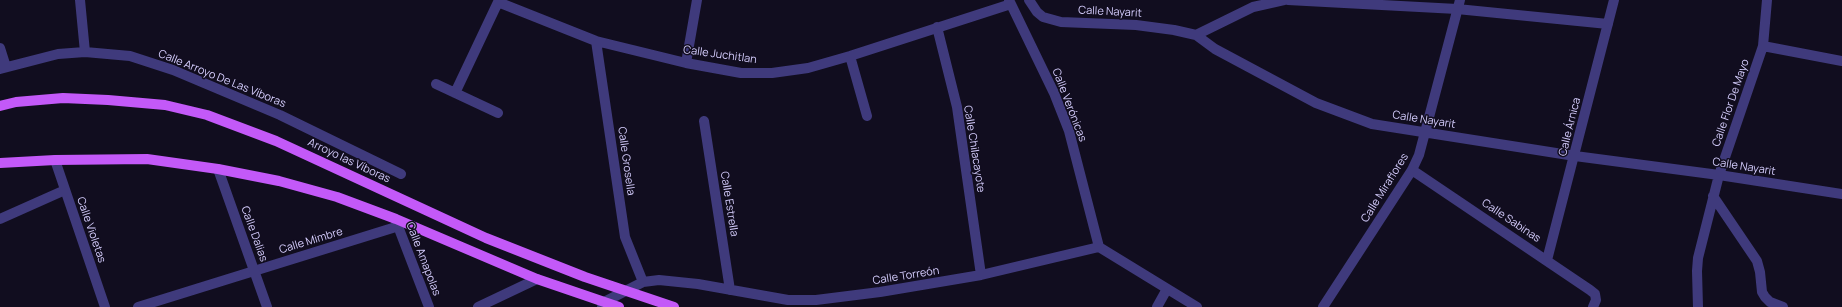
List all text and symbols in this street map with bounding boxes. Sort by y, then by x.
street label: Calle Nayarit [1078,4,1142,20]
street label: Calle Juchitlan [682,43,758,67]
street label: Calle Arroyo De Las Víboras [156,47,288,111]
street label: Calle Flor De Mayo [1710,58,1752,148]
street label: Calle Verónicas [1049,66,1089,144]
street label: Calle Árnica [1556,96,1584,158]
street label: Calle Chilacayote [961,105,987,193]
street label: Calle Nayarit [1392,108,1456,132]
street label: Calle Grosella [615,126,637,196]
street label: Arroyo las Víboras [306,136,392,186]
street label: Calle Miraflores [1359,151,1411,225]
street label: Calle Nayarit [1712,155,1776,179]
street label: Calle Estrella [717,171,741,237]
street label: Calle Violetas [74,195,108,265]
street label: Calle Sabinas [1479,196,1543,246]
street label: Calle Dalias [238,204,270,264]
street label: Calle Amapolas [403,220,443,298]
street label: Calle Mimbre [278,225,344,257]
street label: Calle Torreón [872,264,940,288]

